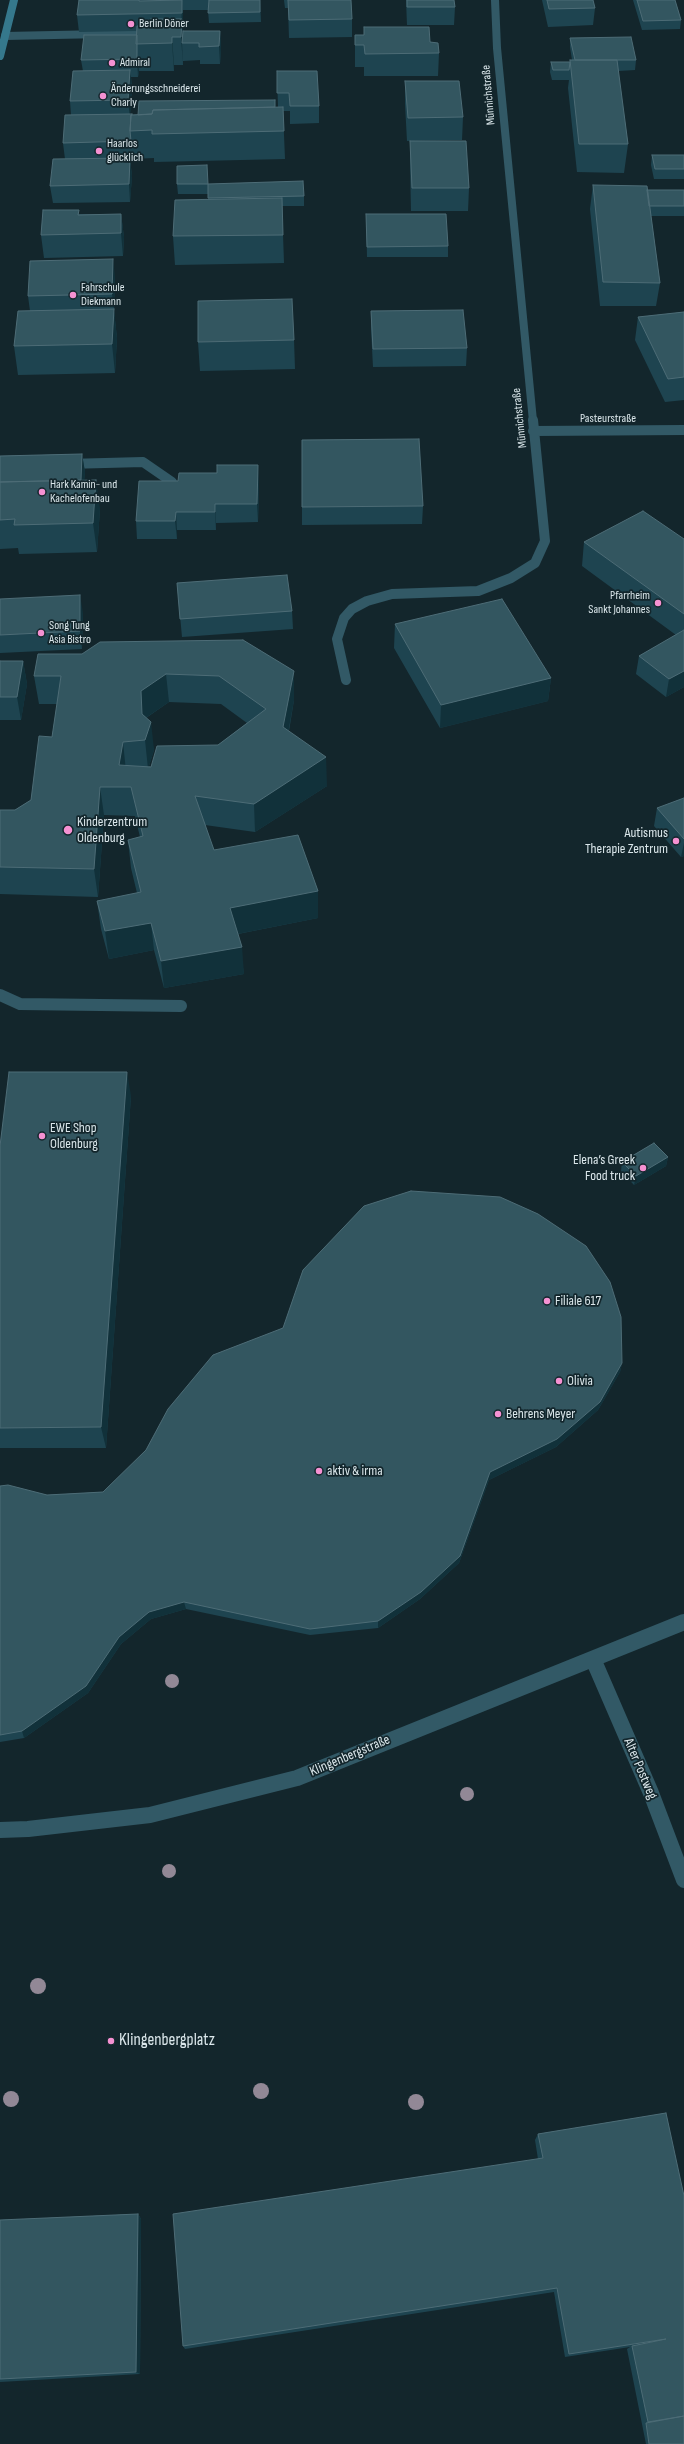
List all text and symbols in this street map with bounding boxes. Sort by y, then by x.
place label: Berlin Döner [139,17,189,31]
marker: Berlin Döner [126,19,136,29]
place label: Admiral [120,56,150,70]
marker: Admiral [107,58,117,68]
street label: Münnichstraße [479,64,499,126]
place label: Änderungsschneiderei Charly [111,82,200,110]
marker: Änderungsschneiderei Charly [98,91,108,101]
place label: Haarlos glücklich [107,137,143,165]
marker: Haarlos glücklich [94,146,104,156]
place label: Fahrschule Diekmann [81,281,125,309]
marker: Fahrschule Diekmann [68,290,78,300]
street label: Münnichstraße [510,387,530,449]
street label: Pasteurstraße [580,412,636,426]
place label: Hark Kamin- und Kachelofenbau [50,478,117,506]
marker: Hark Kamin- und Kachelofenbau [37,487,47,497]
place label: Pfarrheim Sankt Johannes [588,589,650,617]
marker: Pfarrheim Sankt Johannes [653,598,663,608]
place label: Song Tung Asia Bistro [49,619,91,647]
marker: Song Tung Asia Bistro [36,628,46,638]
place label: Kinderzentrum Oldenburg [77,814,147,846]
marker: Kinderzentrum Oldenburg [62,824,74,836]
place label: Autismus Therapie Zentrum [585,825,668,858]
marker: Autismus Therapie Zentrum [671,836,681,846]
place label: EWE Shop Oldenburg [50,1120,98,1152]
marker: EWE Shop Oldenburg [37,1131,47,1141]
place label: Elena’s Greek Food truck [573,1152,635,1184]
marker: Elena’s Greek Food truck [638,1163,648,1173]
place label: Filiale 617 [555,1293,601,1309]
marker: Filiale 617 [542,1296,552,1306]
place label: Olivia [567,1373,593,1389]
marker: Olivia [554,1376,564,1386]
place label: Behrens Meyer [506,1406,575,1422]
marker: Behrens Meyer [493,1409,503,1419]
place label: aktiv & irma [327,1463,383,1479]
marker: aktiv & irma [314,1466,324,1476]
street label: Klingenbergstraße [307,1732,393,1780]
street label: Alter Postweg [620,1736,660,1802]
place label: Klingenbergplatz [119,2031,215,2051]
marker: Klingenbergplatz [106,2036,116,2046]

